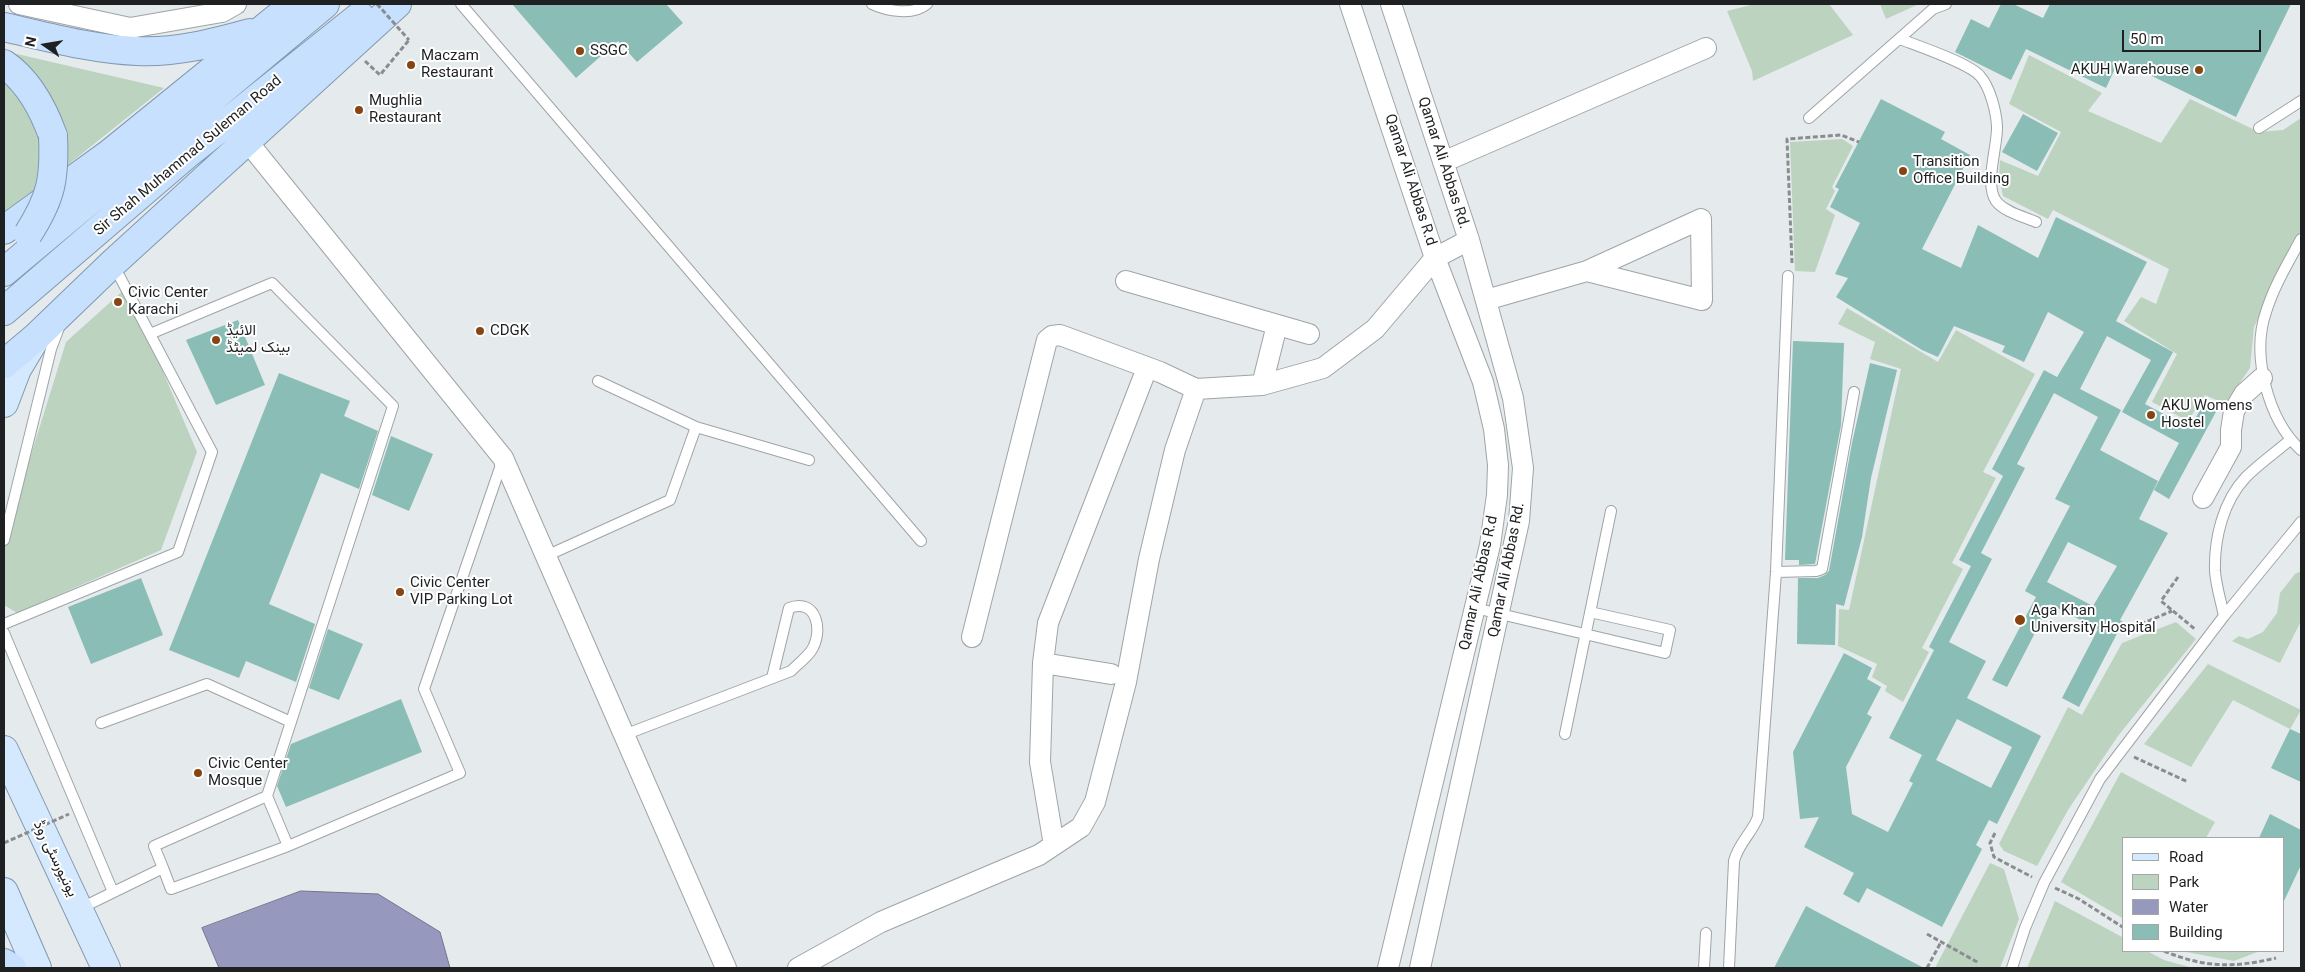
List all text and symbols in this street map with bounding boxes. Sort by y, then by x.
north arrow [20,20,70,70]
scale bar [2125,20,2264,52]
text: 50 m [2130,30,2164,48]
text: N [21,35,39,48]
place label: SSGC [590,42,628,60]
marker: SSGC [574,45,586,57]
place label: Maczam Restaurant [421,47,493,82]
marker: Maczam Restaurant [405,59,417,71]
place label: AKUH Warehouse [2071,61,2189,79]
marker: AKUH Warehouse [2193,64,2205,76]
street label: Sir Shah Muhammad Suleman Road [90,72,286,240]
place label: Mughlia Restaurant [369,92,441,127]
street label: Qamar Ali Abbas Rd. [1413,95,1473,231]
marker: Mughlia Restaurant [353,104,365,116]
street label: Qamar Ali Abbas R.d [1380,112,1440,248]
place label: Transition Office Building [1913,153,2009,188]
marker: Transition Office Building [1897,165,1909,177]
place label: Civic Center Karachi [128,284,208,319]
marker: Civic Center Karachi [112,296,124,308]
place label: الائیڈ بینک لمیٹڈ [226,322,290,357]
place label: CDGK [490,322,529,340]
marker: CDGK [474,325,486,337]
marker: الائیڈ بینک لمیٹڈ [210,334,222,346]
place label: AKU Womens Hostel [2161,397,2252,432]
marker: AKU Womens Hostel [2145,409,2157,421]
street label: Qamar Ali Abbas Rd. [1485,501,1529,639]
street label: Qamar Ali Abbas R.d [1456,514,1502,652]
place label: Civic Center VIP Parking Lot [410,574,513,609]
marker: Civic Center VIP Parking Lot [394,586,406,598]
place label: Aga Khan University Hospital [2031,602,2156,637]
marker: Aga Khan University Hospital [2013,613,2027,627]
place label: Civic Center Mosque [208,755,288,790]
marker: Civic Center Mosque [192,767,204,779]
street label: یونیورسٹی روڈ [29,818,81,900]
legend [2122,837,2285,952]
text: Road [2169,848,2203,866]
text: Park [2169,873,2199,891]
text: Water [2169,898,2208,916]
text: Building [2169,923,2223,941]

